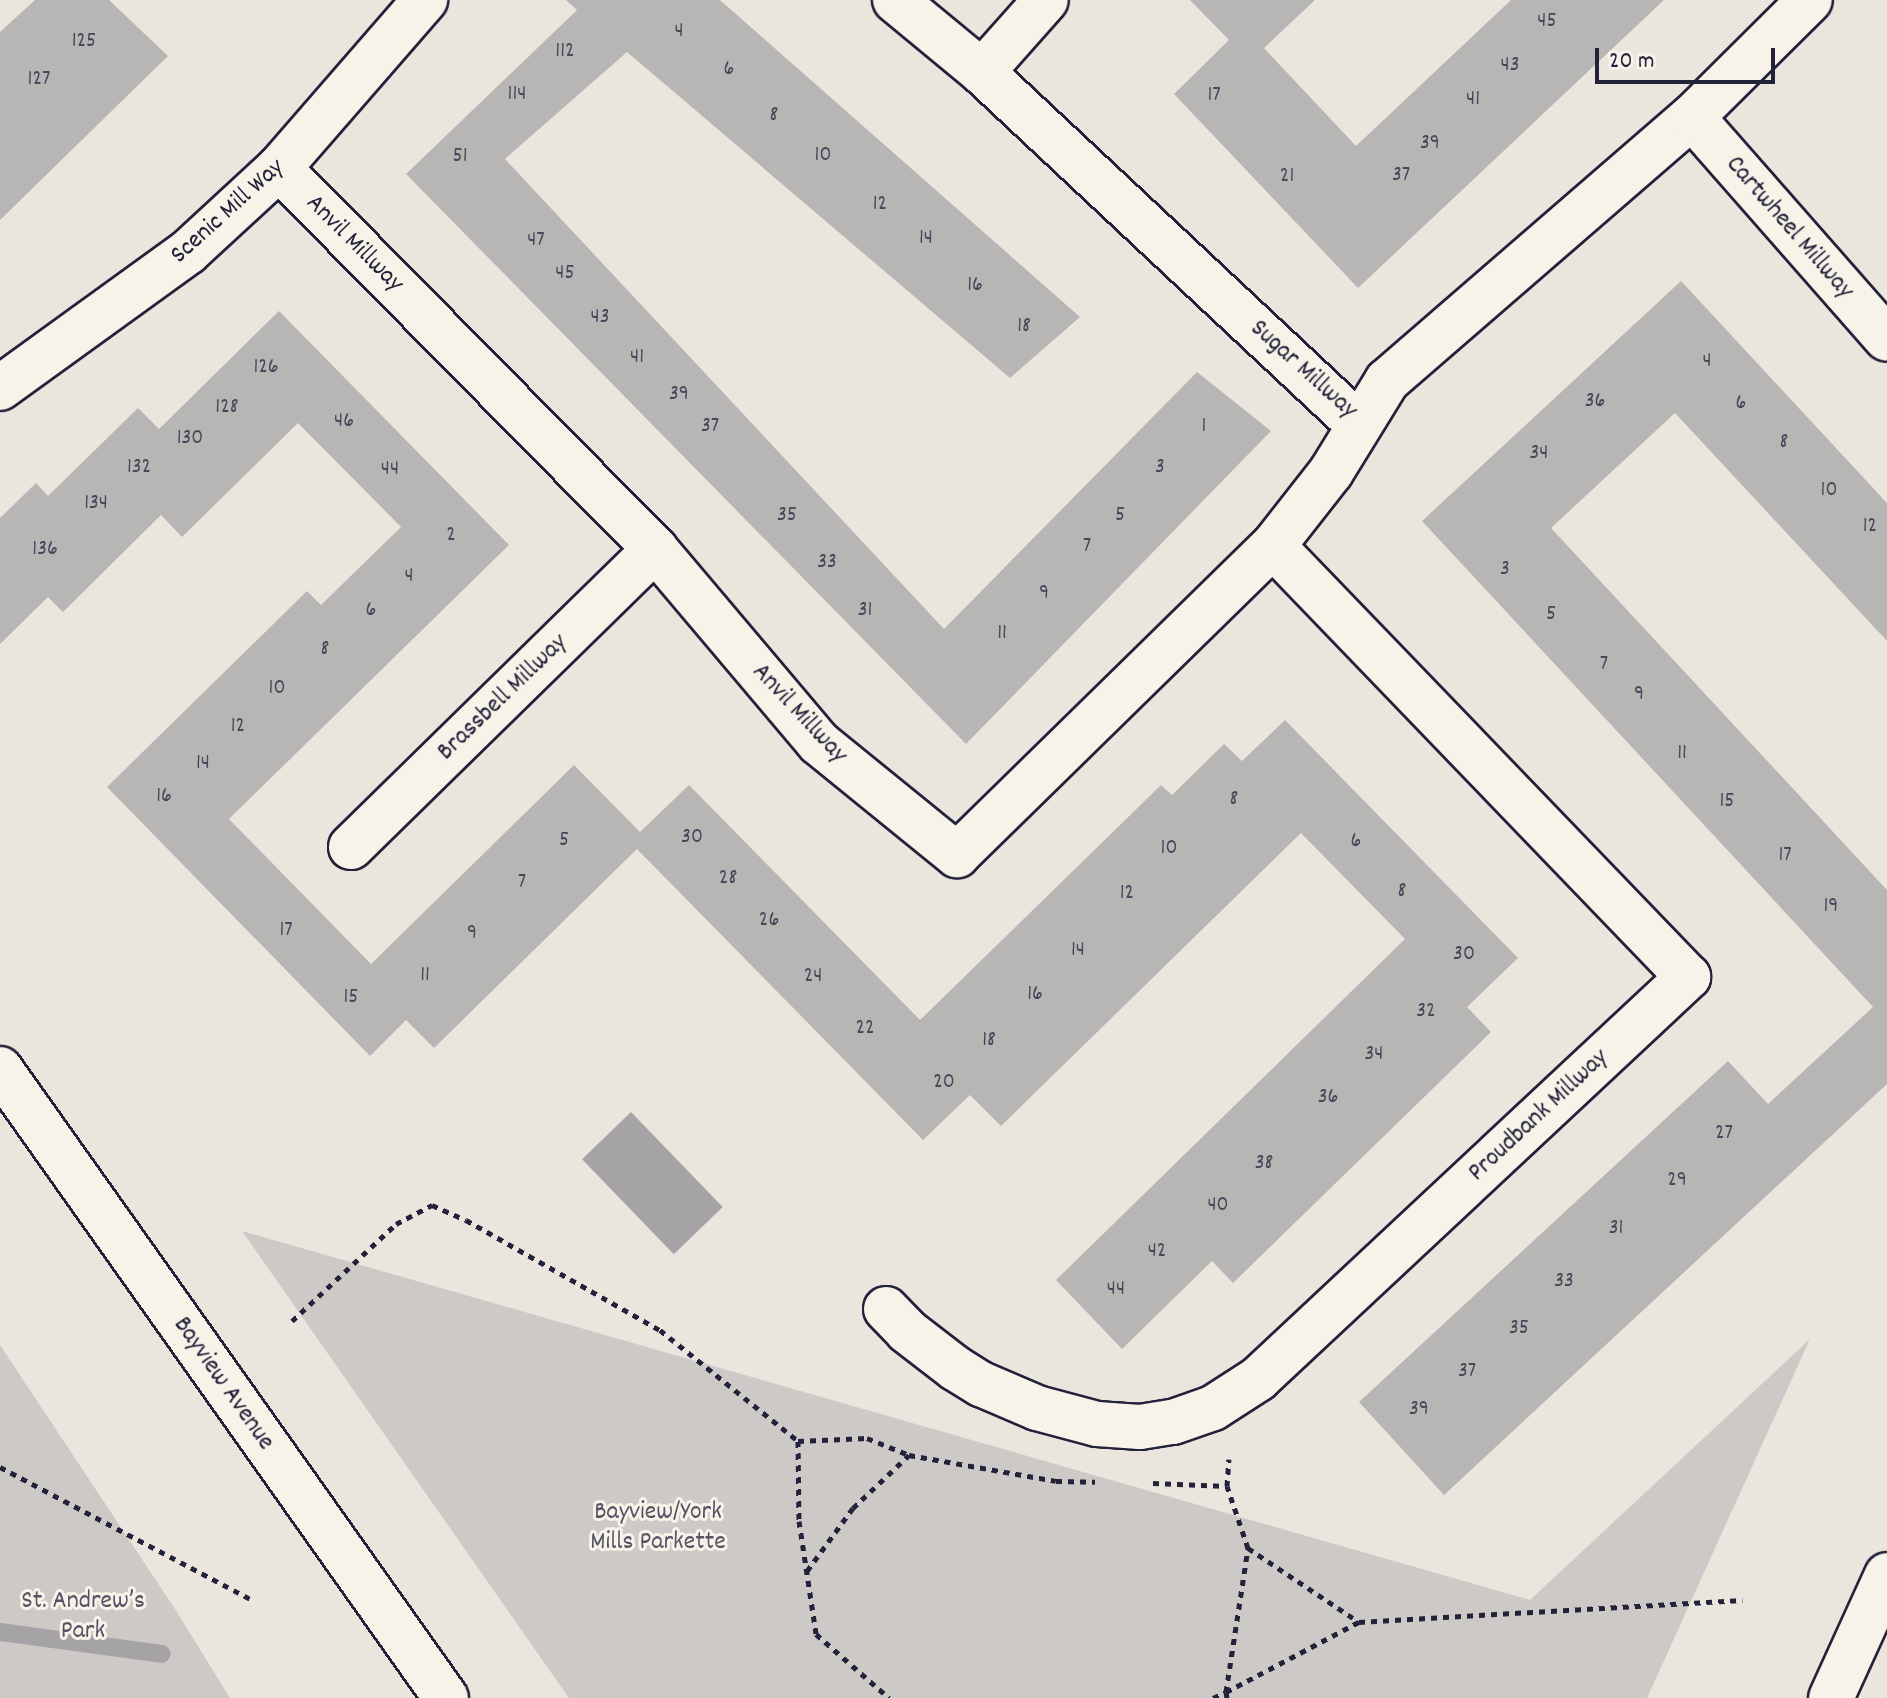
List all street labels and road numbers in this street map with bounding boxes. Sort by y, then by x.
street label: Cartwheel Millway [1718,150,1860,306]
street label: Scenic Mill Way [165,153,291,271]
street label: Anvil Millway [298,188,410,300]
street label: Sugar Millway [1243,314,1363,426]
street label: Brassbell Millway [431,628,575,768]
street label: Anvil Millway [745,657,853,771]
street label: Proudbank Millway [1462,1043,1616,1189]
street label: Bayview Avenue [166,1311,280,1457]

